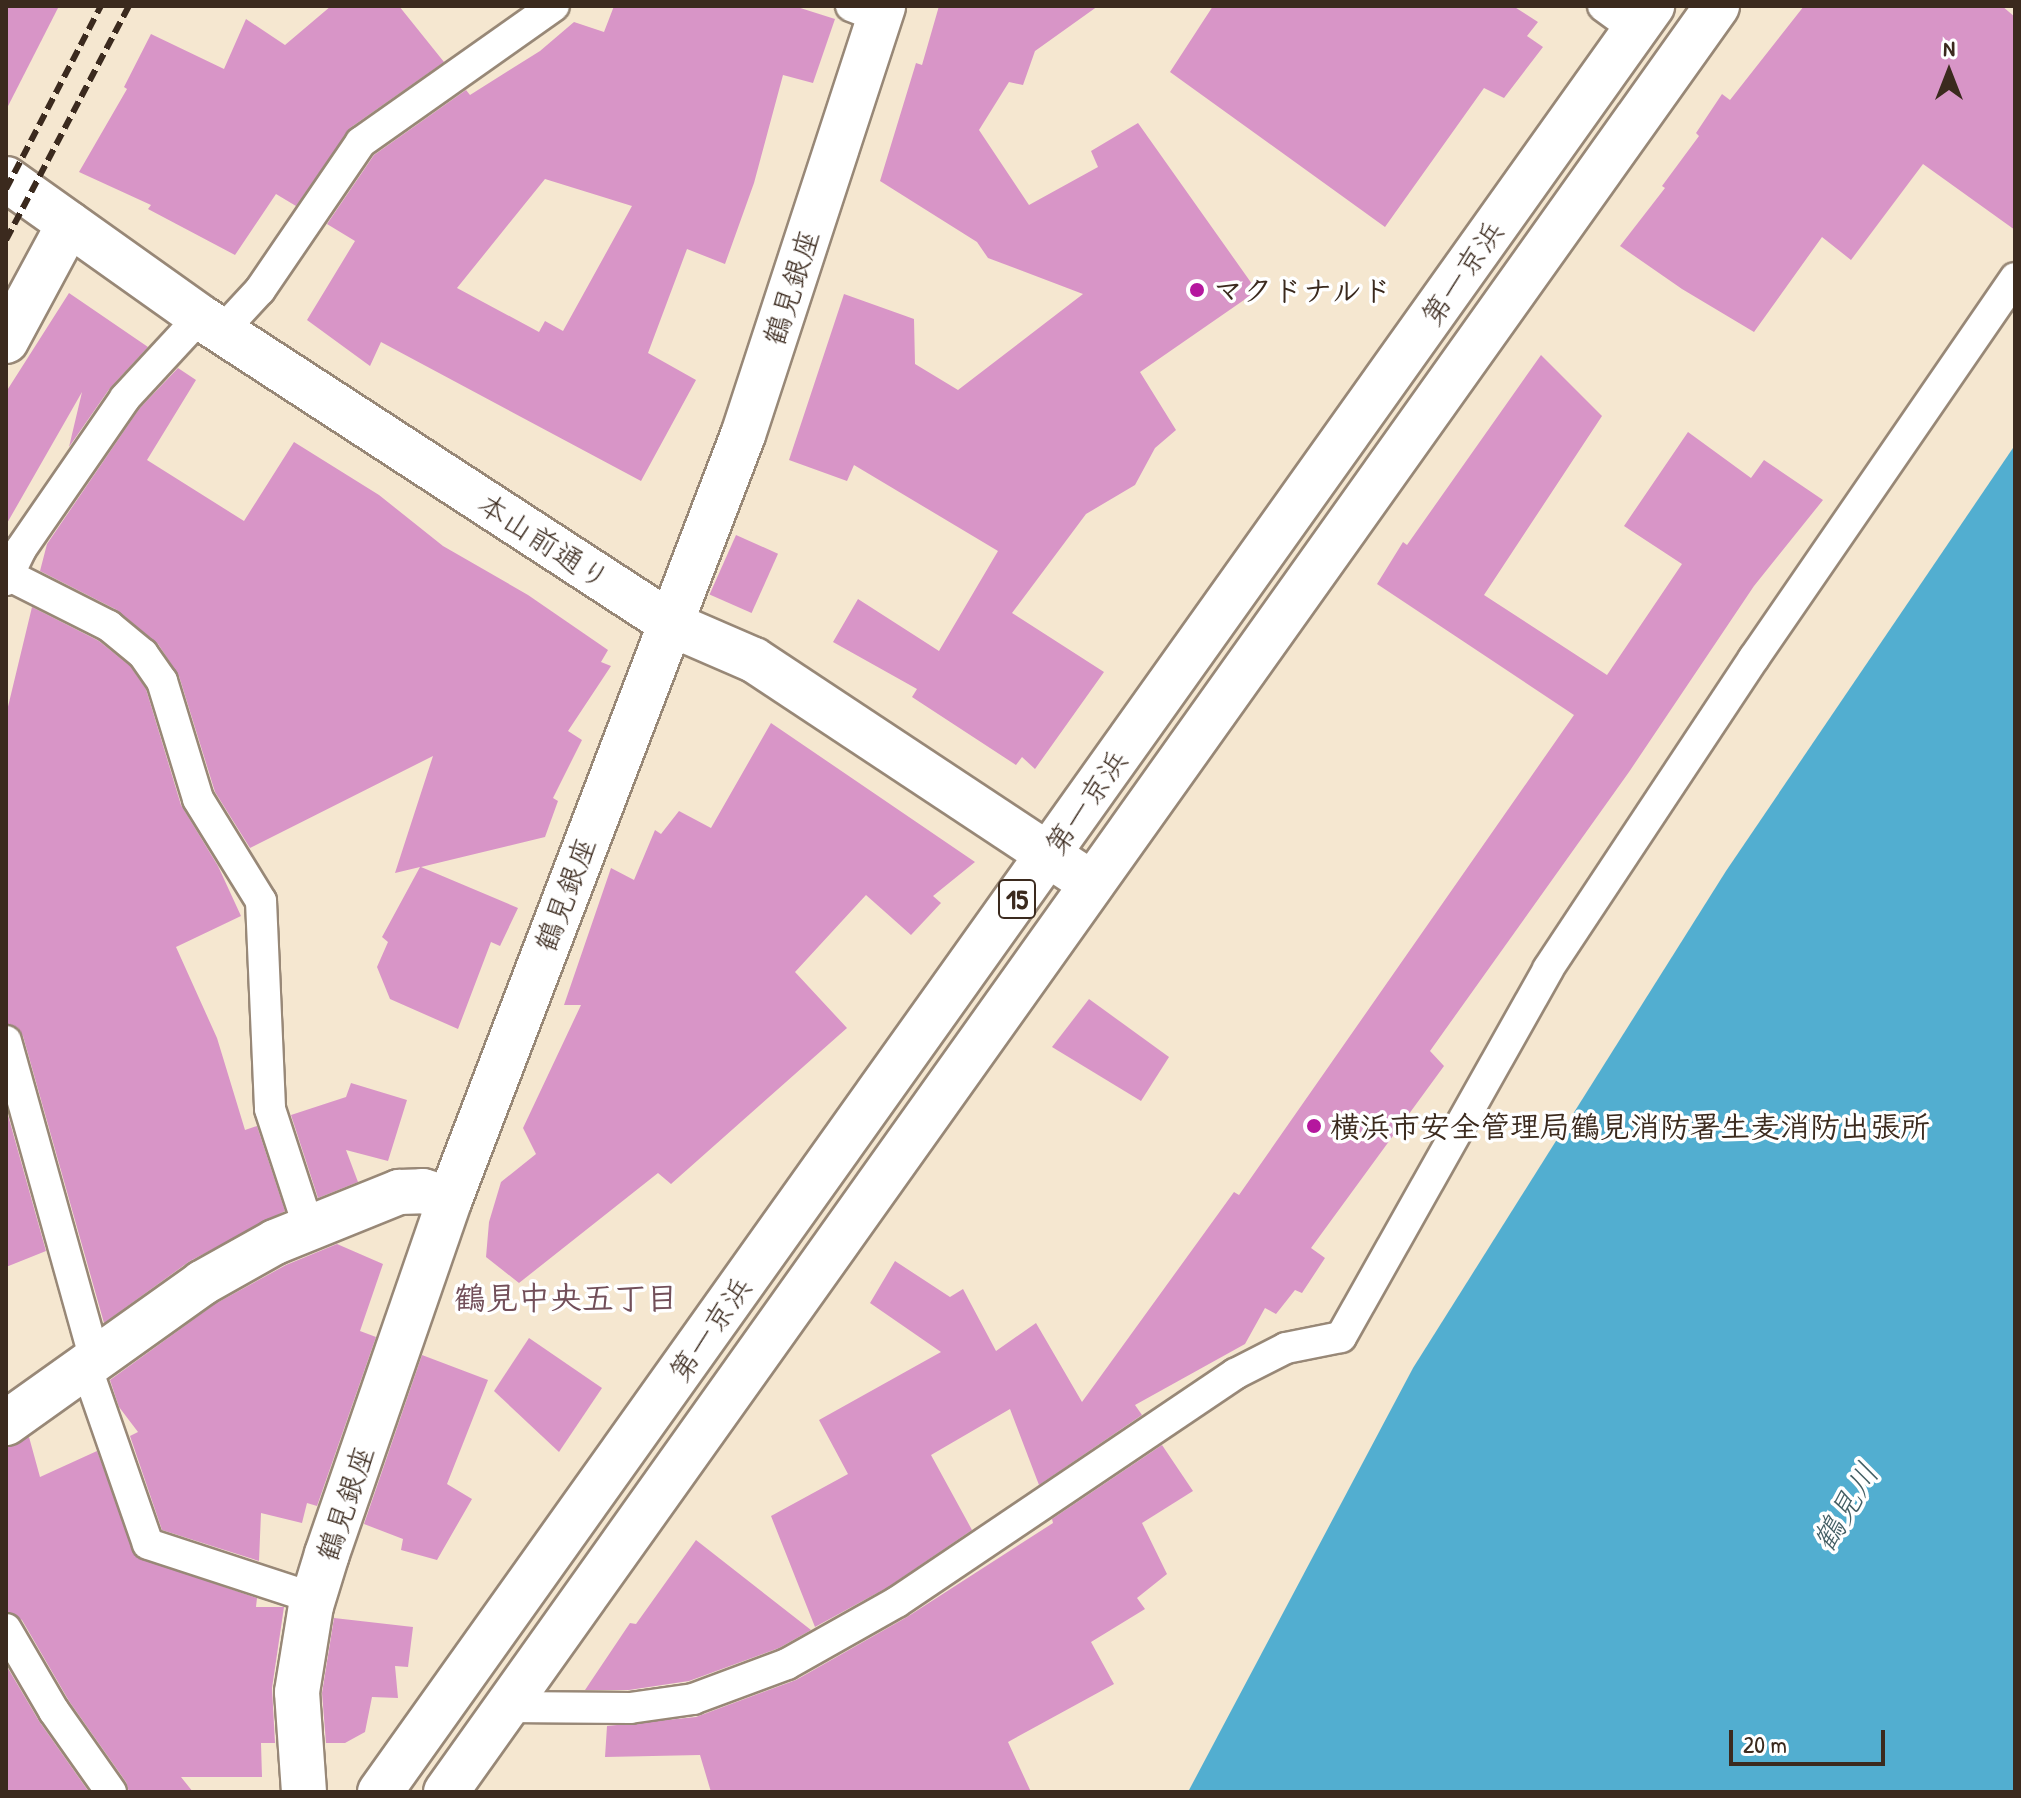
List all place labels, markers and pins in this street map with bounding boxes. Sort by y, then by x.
place label: マクドナルド [1213,272,1393,308]
marker: マクドナルド [1188,281,1206,299]
place label: 横浜市安全管理局鶴見消防署生麦消防出張所 [1330,1108,1930,1144]
marker: 横浜市安全管理局鶴見消防署生麦消防出張所 [1305,1117,1323,1135]

